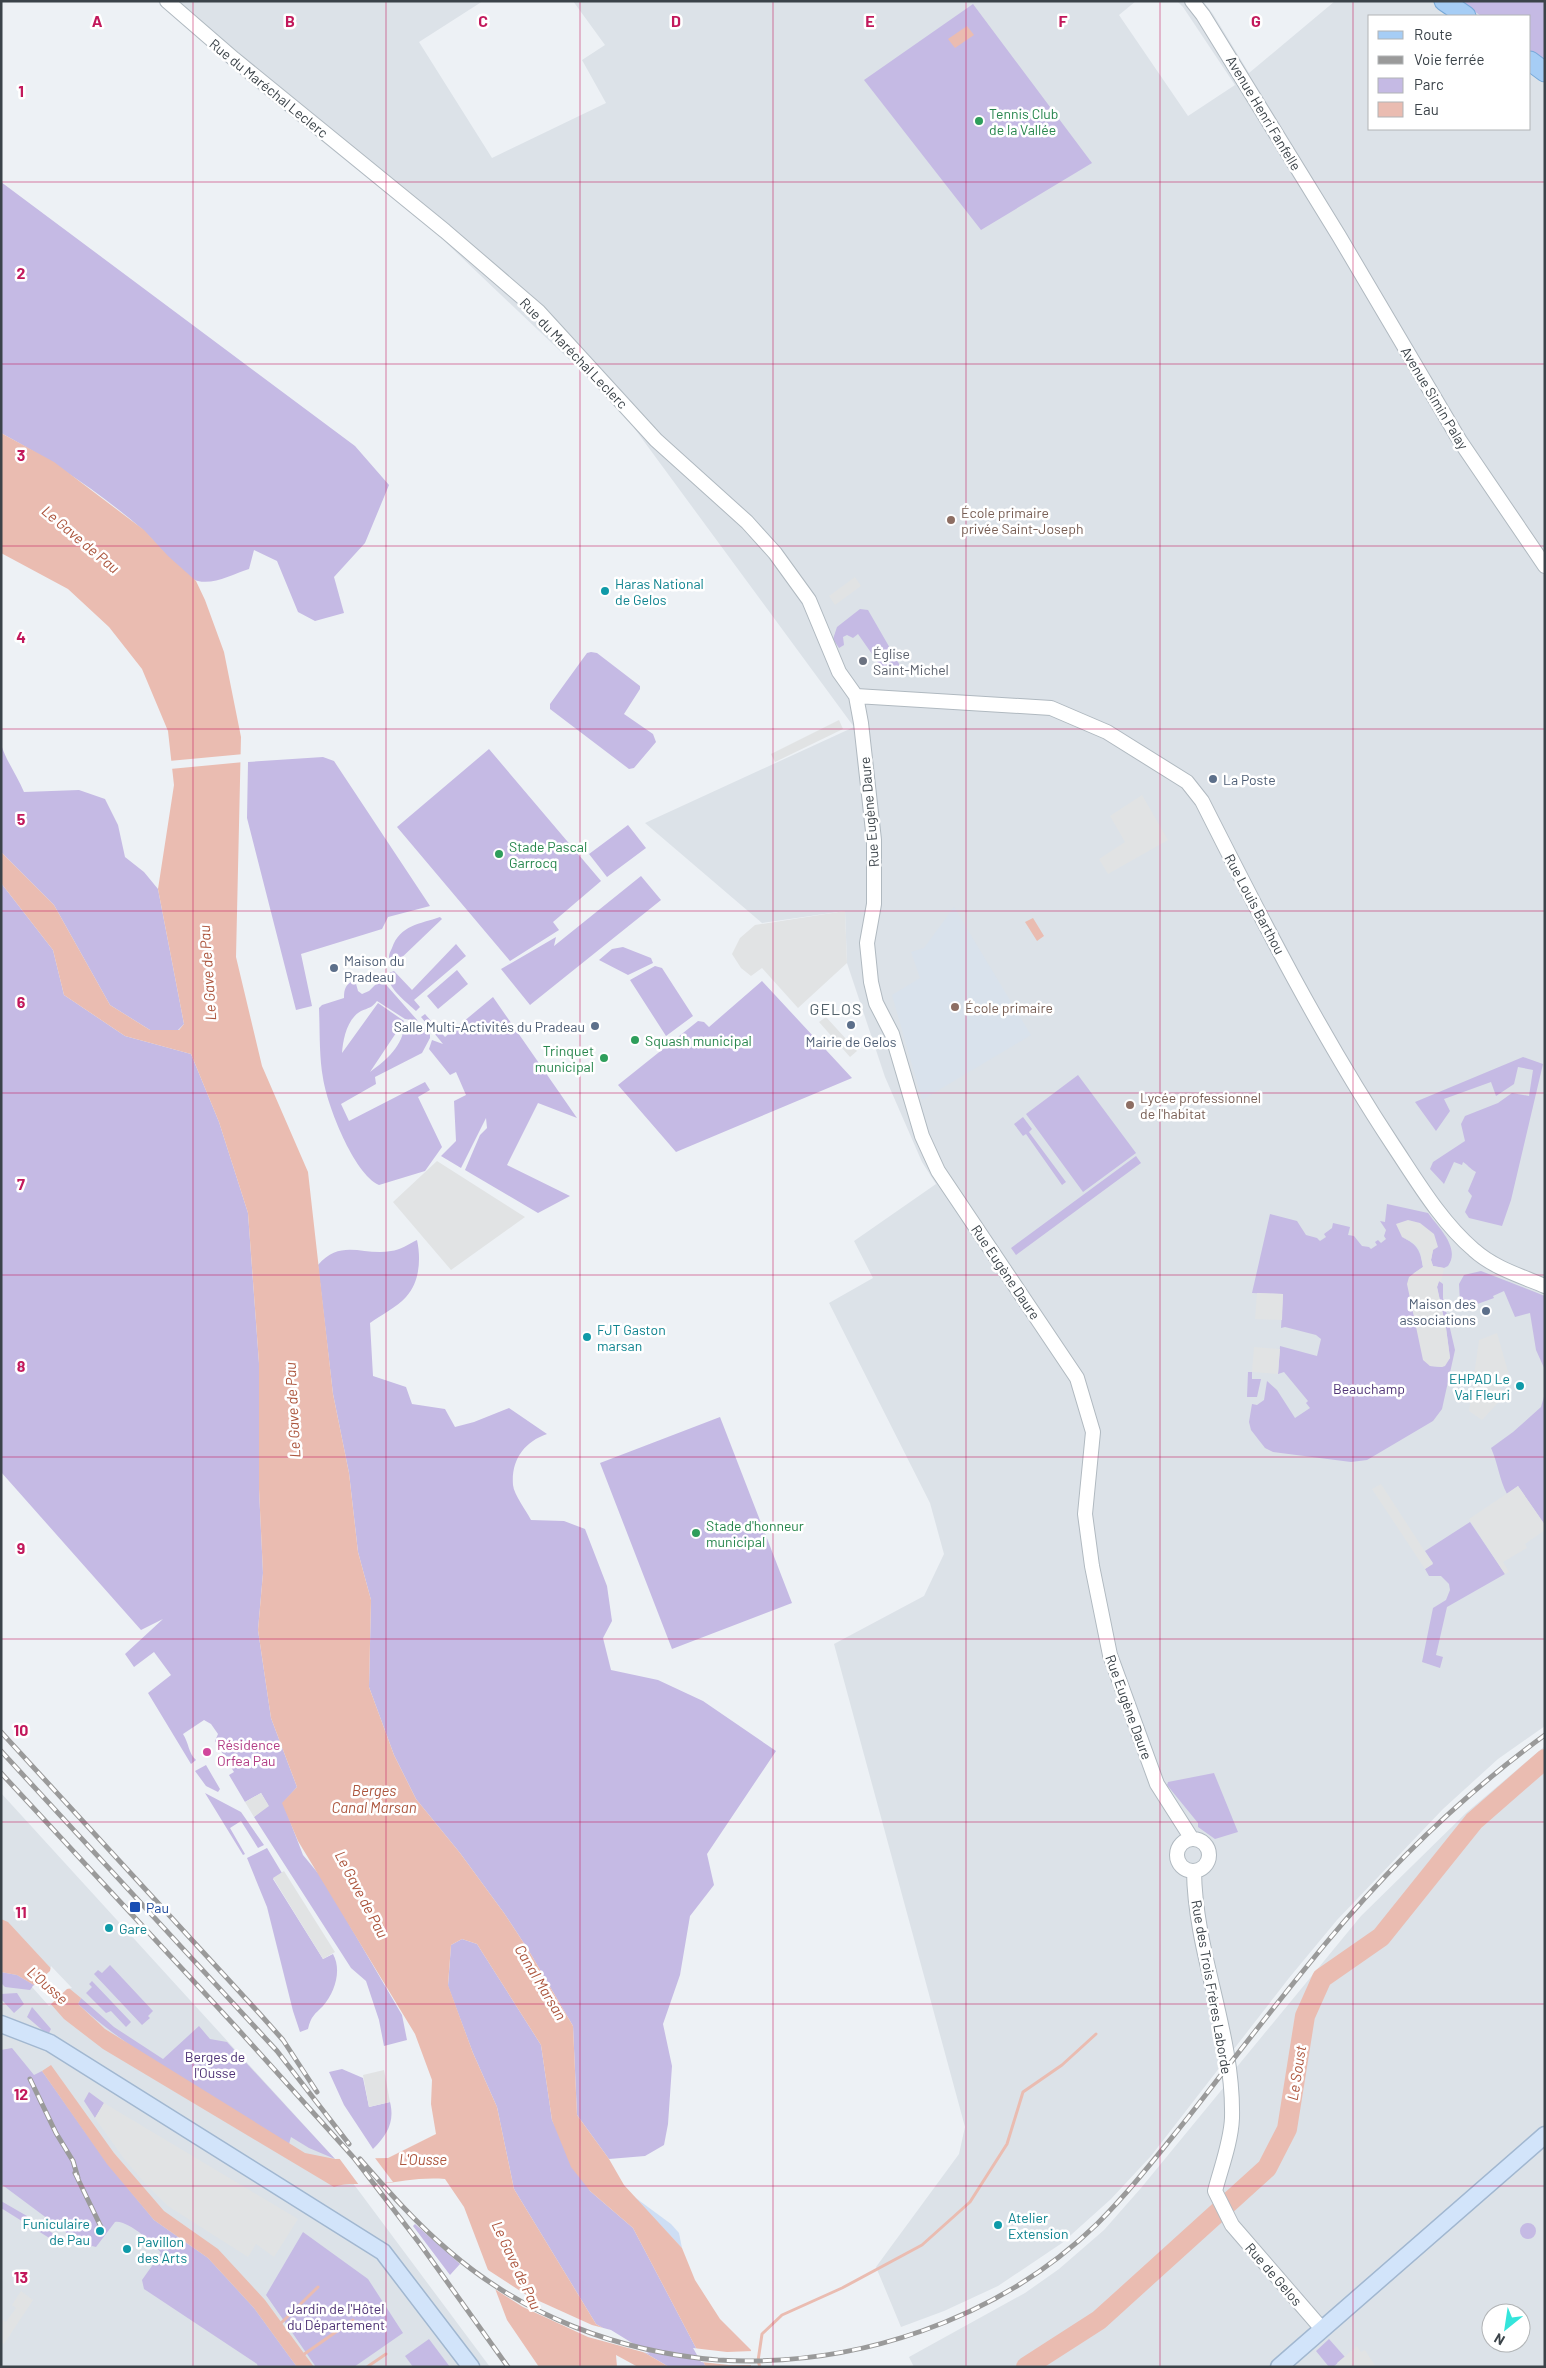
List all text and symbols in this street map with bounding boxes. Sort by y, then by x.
text: A [92,11,103,30]
text: B [285,11,295,30]
text: C [478,11,488,30]
text: D [671,11,681,30]
text: E [865,11,875,30]
text: F [1059,11,1068,30]
text: G [1251,11,1261,30]
legend [1368,15,1531,130]
text: Route [1414,25,1453,43]
street label: Rue du Maréchal Leclerc [206,35,332,141]
text: Voie ferrée [1414,50,1485,68]
street label: Avenue Henri Fanfelle [1223,53,1305,173]
text: Parc [1414,75,1444,93]
text: 1 [18,81,24,100]
text: Eau [1414,100,1439,118]
place label: Tennis Club de la Vallée [989,105,1059,138]
marker: Tennis Club de la Vallée [973,115,985,127]
text: 2 [17,263,26,282]
street label: Rue du Maréchal Leclerc [517,294,631,412]
street label: Avenue Simin Palay [1398,344,1473,453]
text: 3 [17,445,25,464]
water label: Le Gave de Pau [39,501,124,577]
place label: École primaire privée Saint-Joseph [961,504,1084,537]
marker: École primaire privée Saint-Joseph [945,514,957,526]
place label: Haras National de Gelos [615,575,704,608]
marker: Haras National de Gelos [599,585,611,597]
text: 4 [16,627,26,646]
place label: Église Saint-Michel [873,645,949,678]
marker: Église Saint-Michel [857,655,869,667]
street label: Rue Eugène Daure [856,756,882,868]
place label: La Poste [1223,771,1276,788]
marker: La Poste [1207,773,1219,785]
text: 5 [17,809,26,828]
place label: Stade Pascal Garrocq [509,838,587,871]
marker: Stade Pascal Garrocq [493,848,505,860]
street label: Rue Louis Barthou [1221,851,1289,957]
water label: Le Gave de Pau [195,924,219,1021]
place label: Maison du Pradeau [344,952,405,985]
marker: Maison du Pradeau [328,962,340,974]
text: 6 [17,992,26,1011]
district label: GELOS [810,999,862,1018]
place label: École primaire [965,999,1053,1016]
marker: École primaire [949,1001,961,1013]
place label: Salle Multi-Activités du Pradeau [394,1018,585,1035]
marker: Mairie de Gelos [845,1019,857,1031]
marker: Salle Multi-Activités du Pradeau [589,1020,601,1032]
place label: Squash municipal [645,1032,752,1049]
place label: Mairie de Gelos [805,1033,897,1050]
marker: Squash municipal [629,1034,641,1046]
place label: Trinquet municipal [535,1042,594,1075]
marker: Trinquet municipal [598,1052,610,1064]
place label: Lycée professionnel de l'habitat [1140,1089,1261,1122]
marker: Lycée professionnel de l'habitat [1124,1099,1136,1111]
text: 7 [17,1174,25,1193]
street label: Rue Eugène Daure [968,1221,1044,1323]
place label: Maison des associations [1399,1295,1476,1328]
marker: Maison des associations [1480,1305,1492,1317]
place label: FJT Gaston marsan [597,1321,666,1354]
marker: FJT Gaston marsan [581,1331,593,1343]
text: 8 [17,1356,26,1375]
water label: Le Gave de Pau [280,1362,303,1458]
place label: EHPAD Le Val Fleuri [1449,1370,1510,1403]
park label: Beauchamp [1333,1380,1405,1397]
marker: EHPAD Le Val Fleuri [1514,1380,1526,1392]
place label: Stade d'honneur municipal [706,1517,804,1550]
marker: Stade d'honneur municipal [690,1527,702,1539]
text: 9 [17,1538,25,1557]
street label: Rue Eugène Daure [1102,1652,1156,1762]
text: 10 [14,1720,28,1739]
place label: Résidence Orfea Pau [217,1736,280,1769]
marker: Résidence Orfea Pau [201,1746,213,1758]
water label: Berges Canal Marsan [331,1781,417,1816]
water label: Le Gave de Pau [332,1847,393,1941]
place label: Pau [146,1899,169,1916]
street label: Rue des Trois Frères Laborde [1188,1899,1236,2075]
marker: Pau [128,1900,142,1914]
text: 11 [15,1902,27,1921]
place label: Gare [119,1920,147,1937]
marker: Gare [103,1922,115,1934]
water label: Canal Marsan [511,1941,571,2023]
water label: L'Ousse [24,1962,72,2008]
water label: Le Soust [1283,2044,1309,2102]
park label: Berges de l'Ousse [185,2048,245,2081]
text: 12 [14,2084,28,2103]
water label: L'Ousse [399,2150,447,2168]
place label: Atelier Extension [1008,2209,1069,2242]
place label: Funiculaire de Pau [22,2215,90,2248]
water label: Le Gave de Pau [489,2218,545,2312]
marker: Atelier Extension [992,2219,1004,2231]
marker: Funiculaire de Pau [94,2225,106,2237]
place label: Pavillon des Arts [137,2233,187,2266]
street label: Rue de Gelos [1242,2239,1306,2309]
marker: Pavillon des Arts [121,2243,133,2255]
text: 13 [14,2267,28,2286]
park label: Jardin de l'Hôtel du Département [287,2300,385,2333]
north arrow [1481,2303,1531,2353]
text: N [1491,2330,1508,2349]

